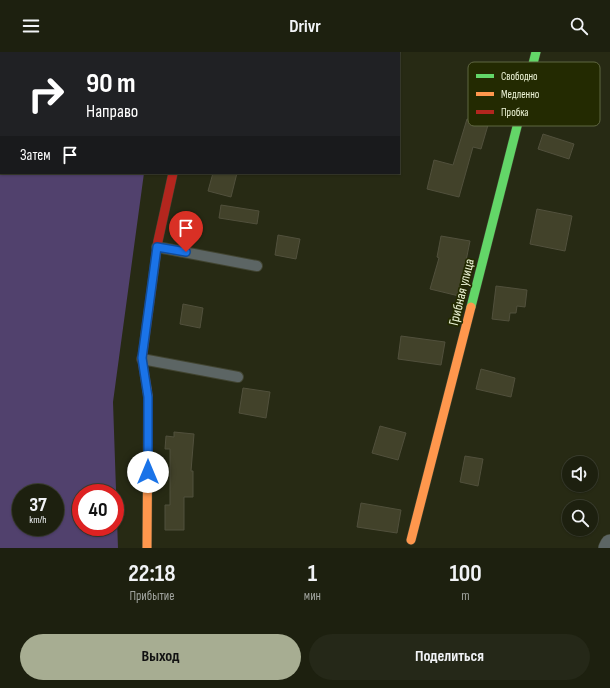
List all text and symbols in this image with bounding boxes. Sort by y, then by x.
icon: menu [20,15,42,37]
icon: search [568,15,590,37]
text: Drivr [289,16,321,37]
legend [468,62,600,126]
text: 90 m [86,67,136,100]
icon: right [20,68,72,120]
text: Свободно [501,70,538,83]
text: Медленно [501,88,540,101]
text: Направо [86,101,138,122]
text: Пробка [501,106,529,119]
icon: arrive [59,144,81,166]
text: Затем [20,146,51,165]
pin [169,211,203,252]
icon: arrive [175,217,197,239]
street label: Грибная улица [445,257,478,327]
position arrow [127,451,169,493]
map controls [562,456,598,536]
button: sound [562,456,598,492]
speed limit sign: 40 [72,484,124,536]
text: 37 [29,493,47,517]
button: search [562,500,598,536]
text: km/h [29,514,47,526]
text: 22:18 [128,559,175,588]
text: 1 [308,559,317,588]
text: 100 [449,559,482,588]
text: Прибытие [129,588,174,604]
text: мин [304,588,321,604]
text: m [461,588,470,604]
button: Выход [20,634,301,680]
button: Поделиться [309,634,590,680]

